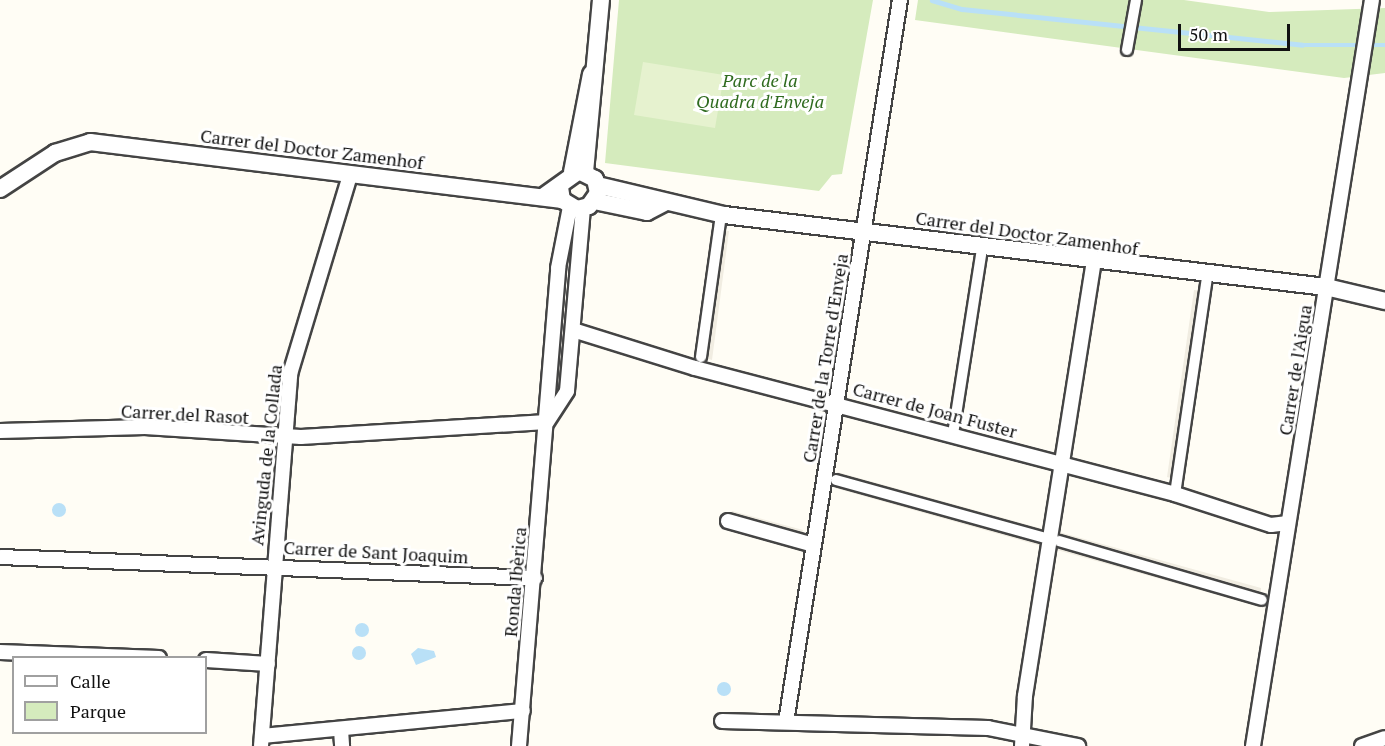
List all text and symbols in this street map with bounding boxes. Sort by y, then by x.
scale bar [1181,12,1294,50]
text: 50 m [1189,22,1228,46]
park label: Parc de la Quadra d'Enveja [696,70,824,112]
street label: Carrer del Doctor Zamenhof [199,125,425,173]
street label: Carrer del Doctor Zamenhof [914,207,1140,259]
street label: Carrer de la Torre d'Enveja [798,252,852,464]
street label: Carrer de l'Aigua [1274,303,1316,437]
street label: Avinguda de la Collada [246,363,286,547]
street label: Carrer de Joan Fuster [851,378,1019,442]
street label: Carrer del Rasot [120,400,250,428]
street label: Ronda Ibèrica [499,526,531,638]
street label: Carrer de Sant Joaquim [283,536,469,568]
legend [12,656,207,734]
text: Calle [70,669,111,693]
text: Parque [70,699,126,723]

